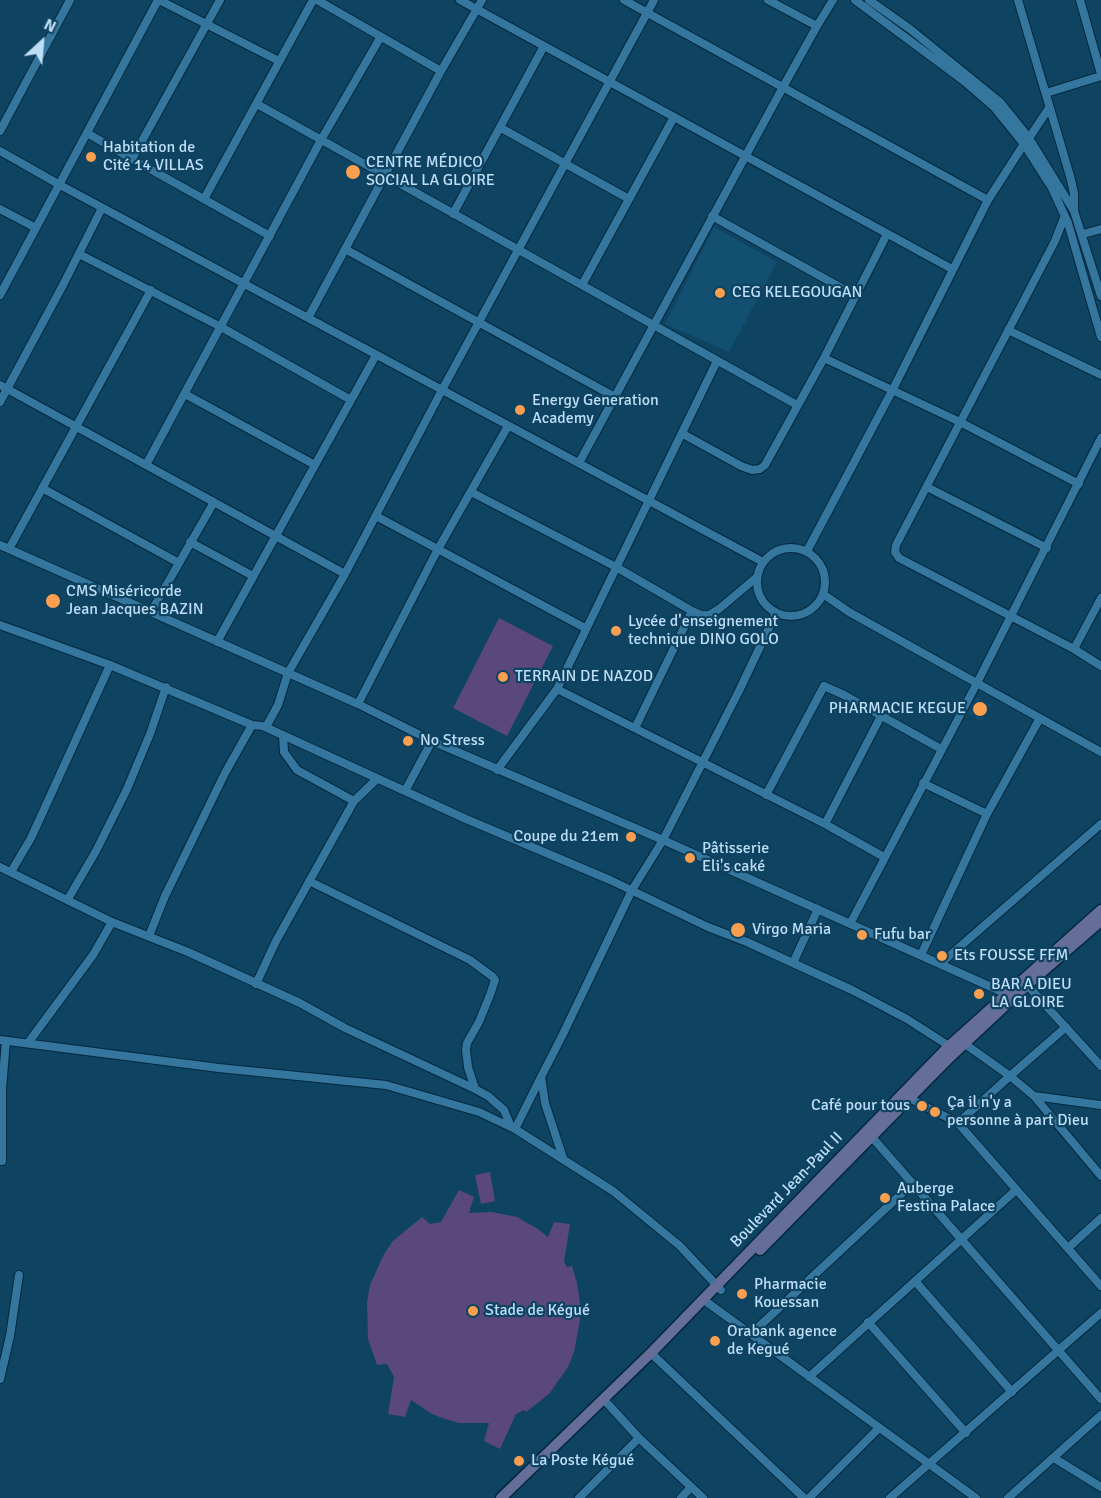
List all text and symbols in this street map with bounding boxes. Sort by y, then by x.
north arrow [12,12,72,72]
text: N [40,14,59,37]
place label: Habitation de Cité 14 VILLAS [103,138,204,176]
marker: Habitation de Cité 14 VILLAS [84,150,98,164]
place label: CENTRE MÉDICO SOCIAL LA GLOIRE [366,153,495,191]
marker: CENTRE MÉDICO SOCIAL LA GLOIRE [344,163,362,181]
place label: CEG KELEGOUGAN [732,283,862,303]
marker: CEG KELEGOUGAN [713,286,727,300]
place label: Energy Generation Academy [532,391,659,429]
marker: Energy Generation Academy [513,403,527,417]
place label: CMS Miséricorde Jean Jacques BAZIN [66,582,204,620]
marker: CMS Miséricorde Jean Jacques BAZIN [44,592,62,610]
place label: Lycée d'enseignement technique DINO GOLO [628,612,779,650]
marker: Lycée d'enseignement technique DINO GOLO [609,624,623,638]
place label: TERRAIN DE NAZOD [515,667,653,687]
marker: TERRAIN DE NAZOD [496,670,510,684]
place label: PHARMACIE KEGUE [829,699,966,719]
marker: PHARMACIE KEGUE [971,700,989,718]
place label: No Stress [420,731,485,751]
marker: No Stress [401,734,415,748]
place label: Coupe du 21em [514,827,619,847]
marker: Coupe du 21em [624,830,638,844]
place label: Pâtisserie Eli's caké [702,839,769,877]
marker: Pâtisserie Eli's caké [683,851,697,865]
place label: Virgo Maria [752,920,831,940]
marker: Virgo Maria [729,921,747,939]
place label: Fufu bar [874,925,931,945]
marker: Fufu bar [855,928,869,942]
place label: Ets FOUSSE FFM [954,946,1069,966]
marker: Ets FOUSSE FFM [935,949,949,963]
place label: BAR A DIEU LA GLOIRE [991,975,1072,1013]
marker: BAR A DIEU LA GLOIRE [972,987,986,1001]
place label: Ça il n'y a personne à part Dieu [947,1093,1089,1131]
place label: Café pour tous [811,1096,910,1116]
marker: Café pour tous [915,1099,929,1113]
marker: Ça il n'y a personne à part Dieu [928,1105,942,1119]
street label: Boulevard Jean-Paul II [727,1128,847,1252]
place label: Auberge Festina Palace [897,1179,995,1217]
marker: Auberge Festina Palace [878,1191,892,1205]
place label: Pharmacie Kouessan [754,1275,827,1313]
marker: Pharmacie Kouessan [735,1287,749,1301]
place label: Stade de Kégué [485,1301,590,1321]
marker: Stade de Kégué [466,1304,480,1318]
place label: Orabank agence de Kegué [727,1322,837,1360]
marker: Orabank agence de Kegué [708,1334,722,1348]
place label: La Poste Kégué [531,1451,634,1471]
marker: La Poste Kégué [512,1454,526,1468]

